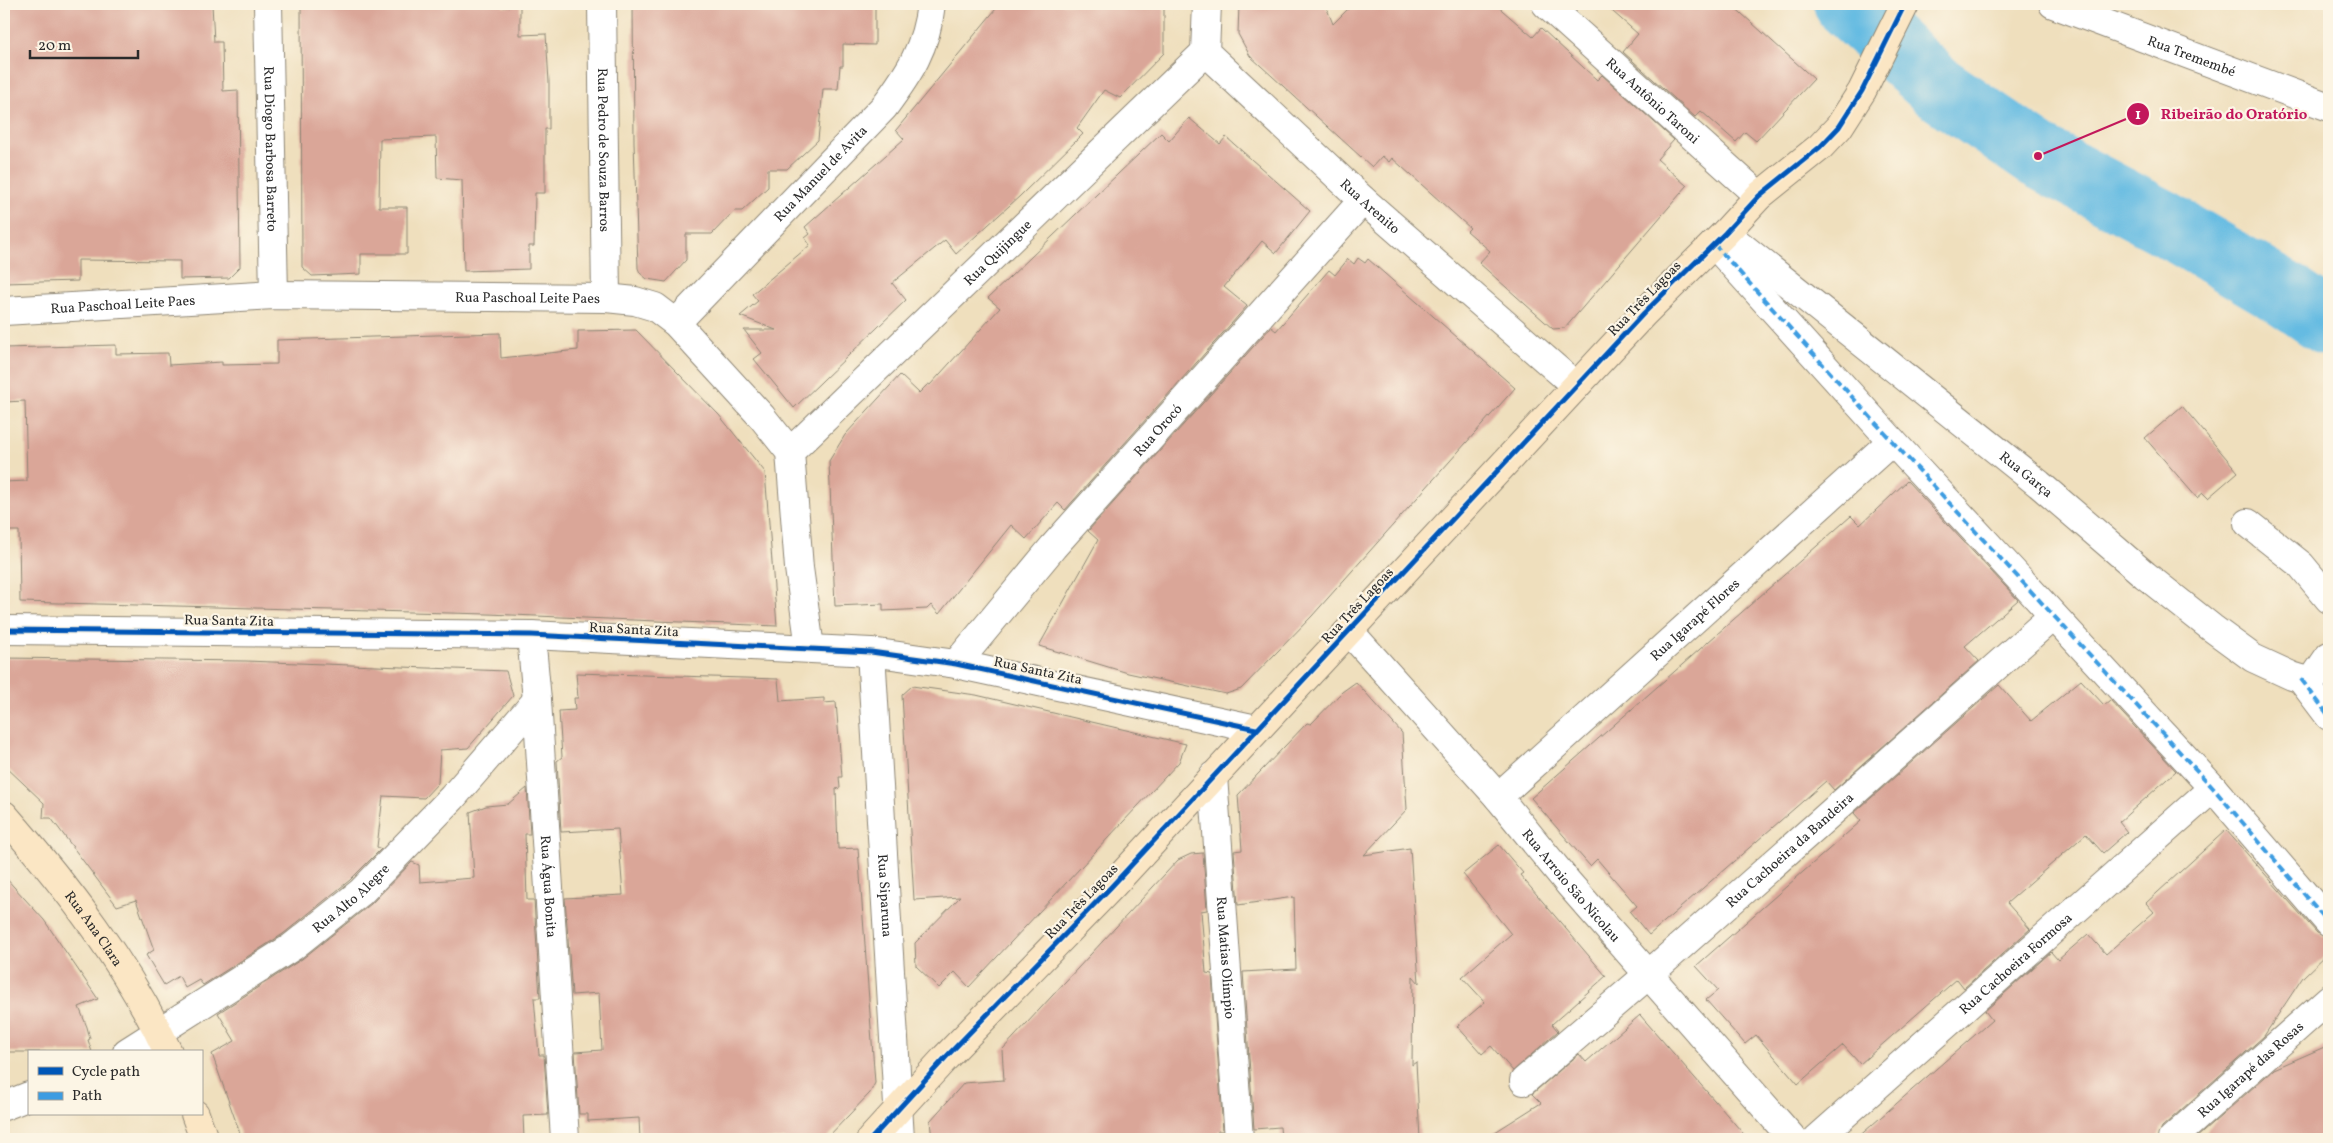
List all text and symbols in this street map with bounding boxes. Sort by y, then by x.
scale bar [30,28,138,60]
street label: Rua Tremembé [2144,32,2238,82]
text: 20 m [38,36,71,57]
street label: Rua Antônio Taroni [1601,54,1703,149]
street label: Rua Diogo Barbosa Barreto [258,66,281,232]
street label: Rua Pedro de Souza Barros [592,68,613,232]
callout: Ribeirão do Oratório [2126,99,2317,129]
text: 1 [2135,105,2141,126]
text: Ribeirão do Oratório [2161,105,2308,126]
street label: Rua Manuel de Avita [770,122,872,227]
street label: Rua Arenito [1335,175,1403,239]
street label: Rua Quijingue [960,216,1037,291]
street label: Rua Três Lagoas [1604,257,1686,341]
street label: Rua Paschoal Leite Paes [455,289,600,309]
street label: Rua Paschoal Leite Paes [50,292,196,319]
street label: Rua Orocó [1130,400,1187,461]
street label: Rua Garça [1995,448,2056,503]
street label: Rua Três Lagoas [1318,564,1399,648]
street label: Rua Igarapé Flores [1647,575,1745,666]
street label: Rua Santa Zita [184,611,274,632]
street label: Rua Santa Zita [589,619,679,642]
street label: Rua Santa Zita [992,653,1084,690]
street label: Rua Cachoeira da Bandeira [1722,789,1858,913]
street label: Rua Arroio São Nicolau [1517,826,1624,947]
street label: Rua Água Bonita [535,835,560,938]
street label: Rua Siparuna [872,853,896,938]
street label: Rua Alto Alegre [309,860,395,938]
street label: Rua Três Lagoas [1041,860,1123,944]
street label: Rua Ana Clara [60,888,126,971]
street label: Rua Matias Olímpio [1211,896,1238,1020]
street label: Rua Cachoeira Formosa [1956,909,2077,1020]
street label: Rua Igarapé das Rosas [2194,1018,2309,1123]
legend [28,1050,202,1116]
text: Cycle path [72,1062,140,1083]
text: Path [72,1086,102,1107]

